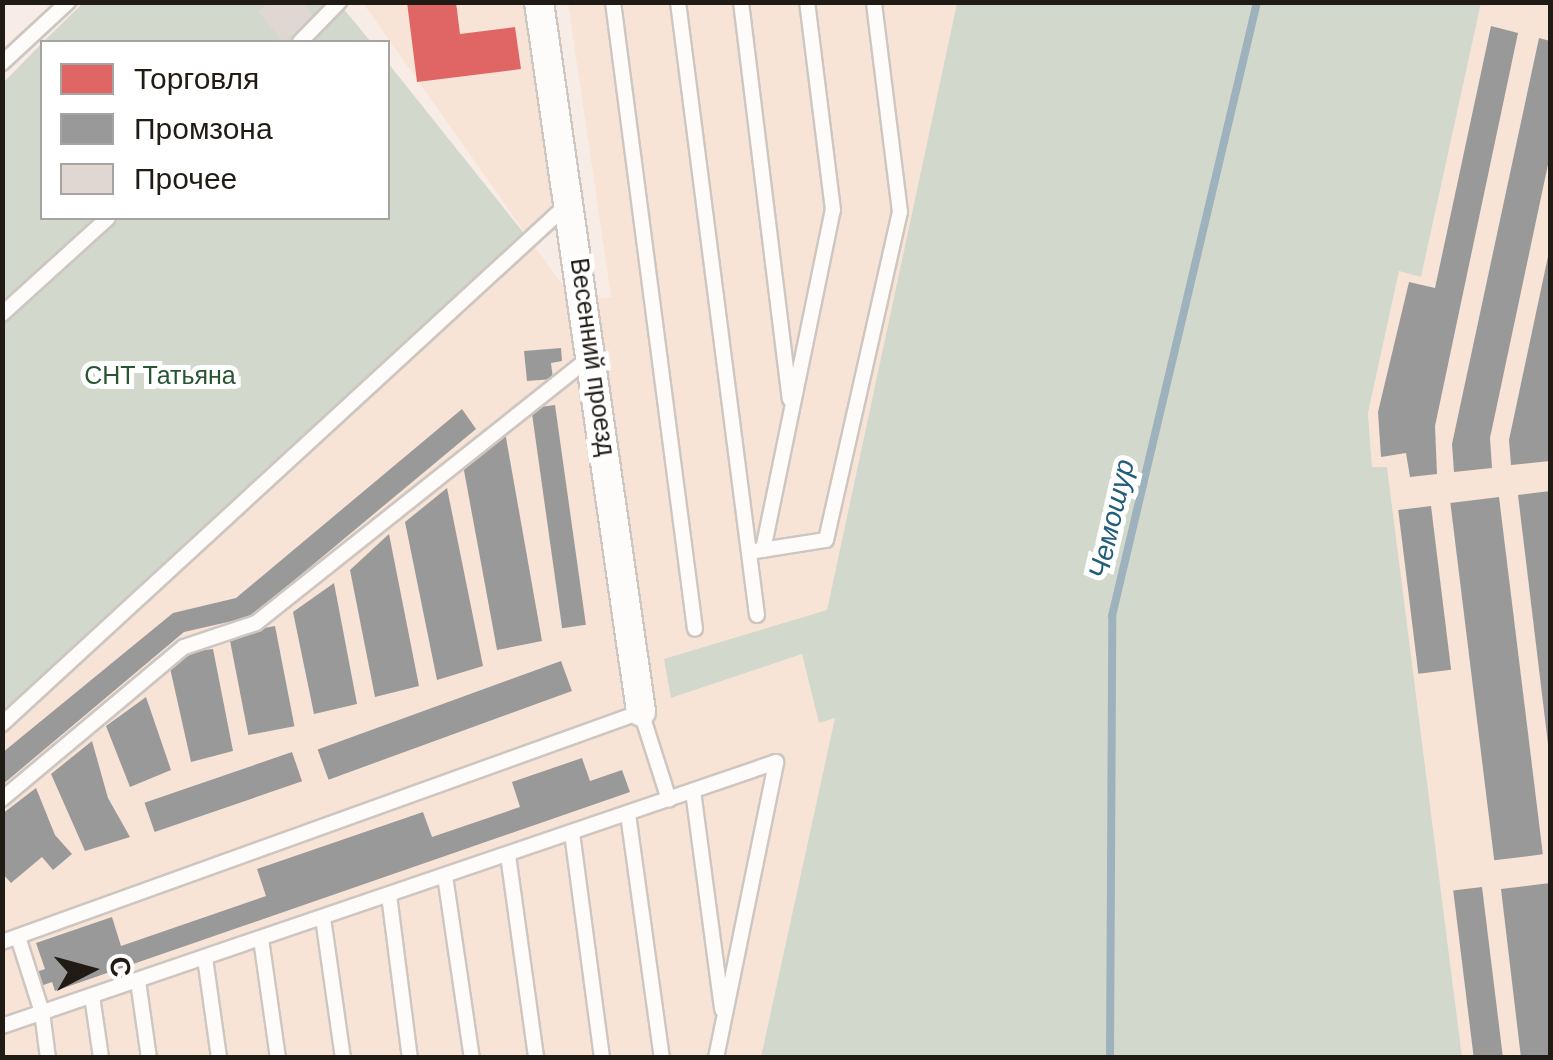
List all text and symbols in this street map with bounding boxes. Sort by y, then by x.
legend [40,40,390,220]
text: Торговля [134,62,259,95]
text: Промзона [134,112,273,145]
text: Прочее [134,162,237,195]
street label: Весенний проезд [564,256,622,458]
park label: СНТ Татьяна [84,360,236,390]
water label: Чемошур [1082,456,1142,582]
north arrow [40,920,140,1020]
text: С [104,955,137,978]

